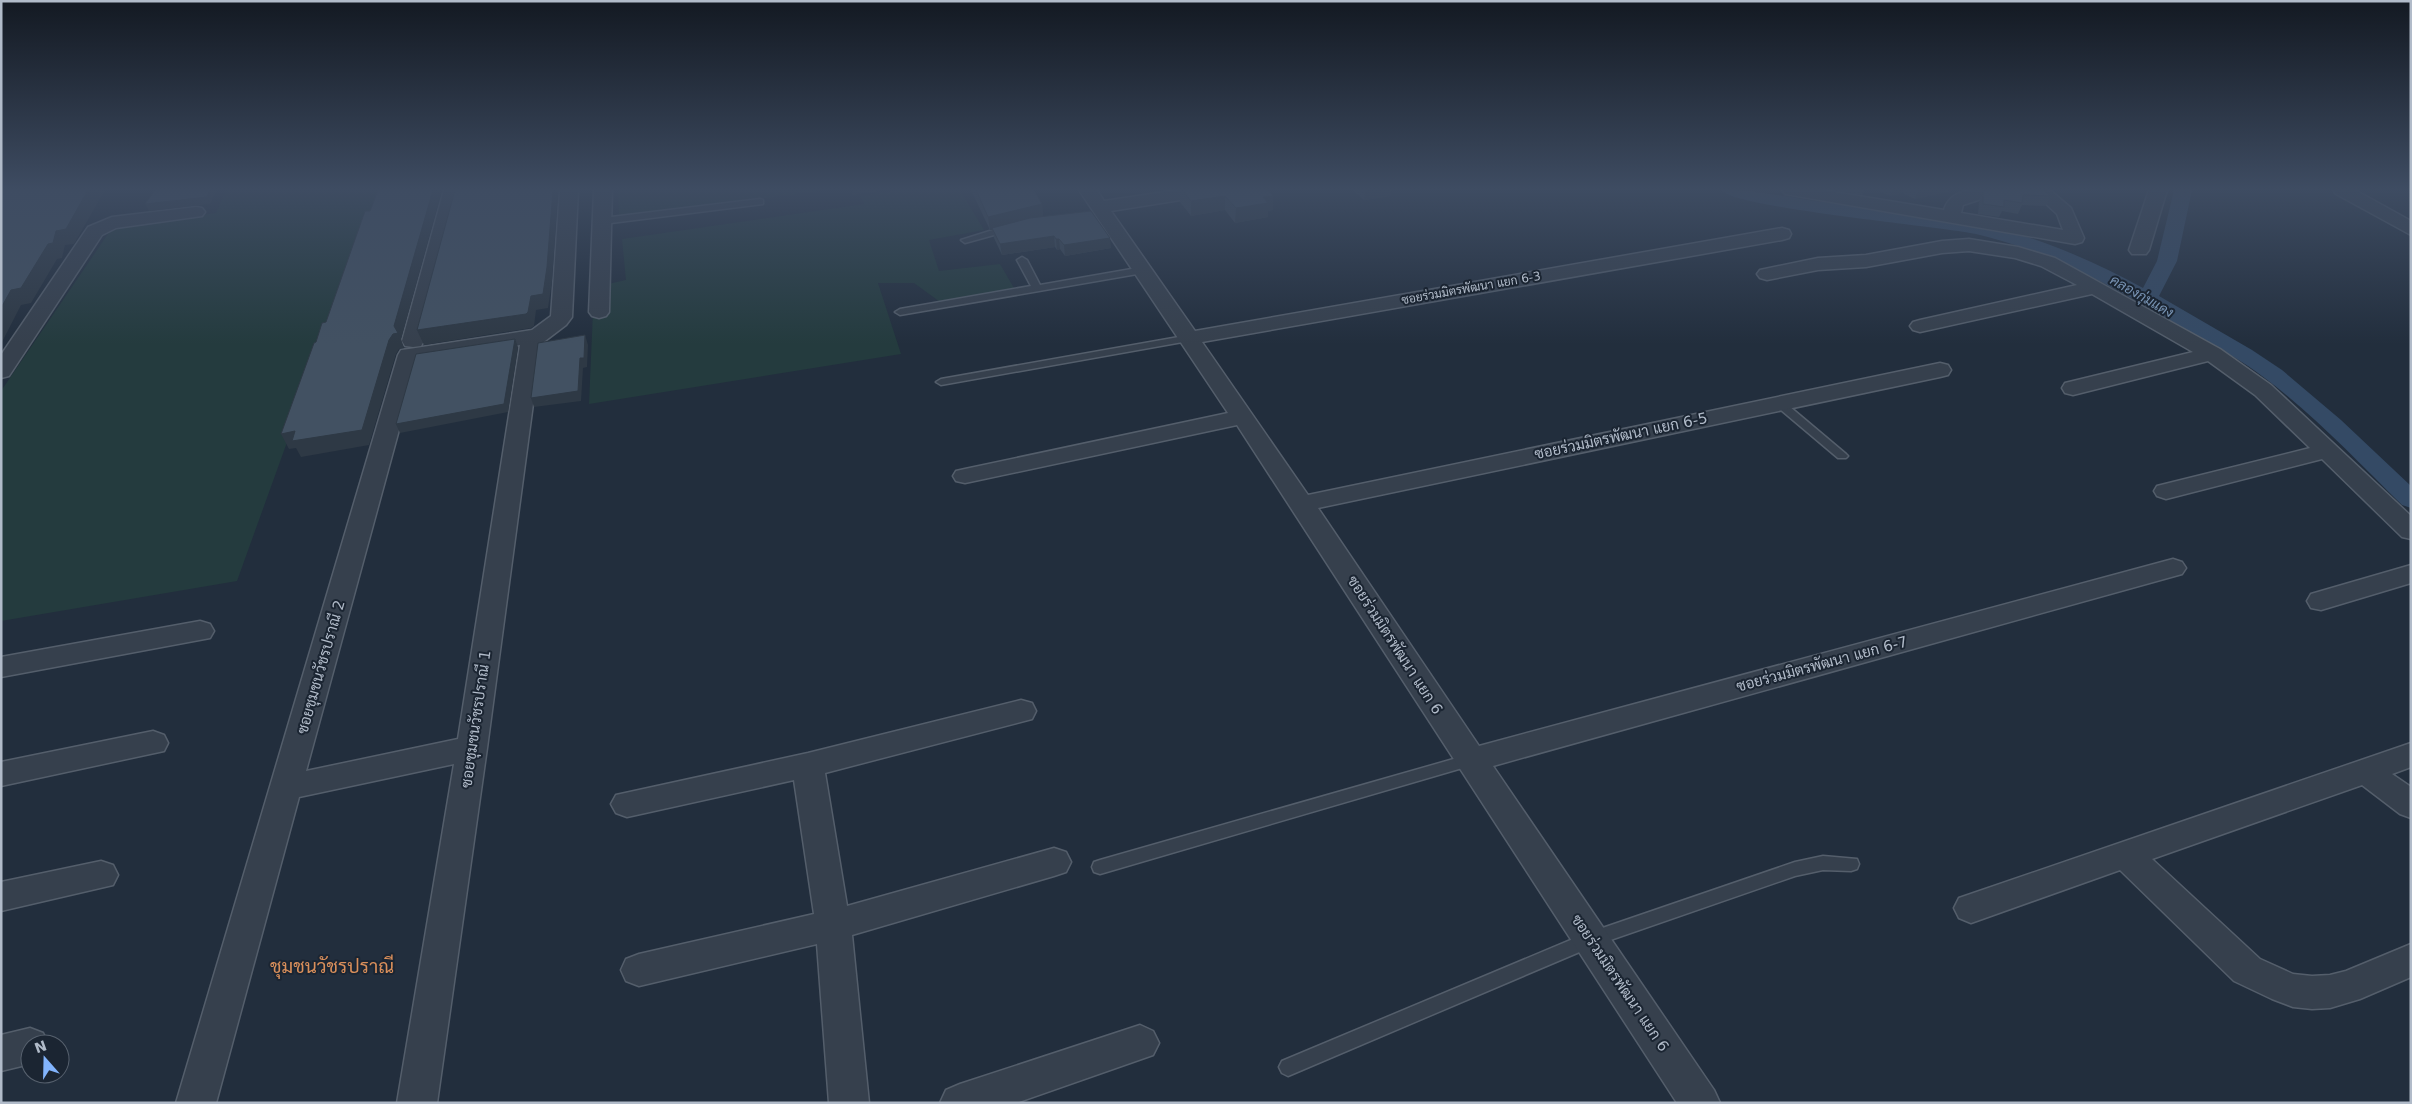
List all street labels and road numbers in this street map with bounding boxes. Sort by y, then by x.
street label: ซอยร่วมมิตรพัฒนา แยก 6-3 [1400,269,1542,307]
street label: ซอยร่วมมิตรพัฒนา แยก 6-5 [1533,408,1709,463]
street label: ซอยร่วมมิตรพัฒนา แยก 6 [1343,572,1447,718]
street label: ซอยชุมชนวัชรปราณี 2 [292,598,351,737]
street label: ซอยร่วมมิตรพัฒนา แยก 6-7 [1734,632,1910,696]
street label: ซอยชุมชนวัชรปราณี 1 [456,649,497,789]
street label: ซอยร่วมมิตรพัฒนา แยก 6 [1567,910,1673,1055]

